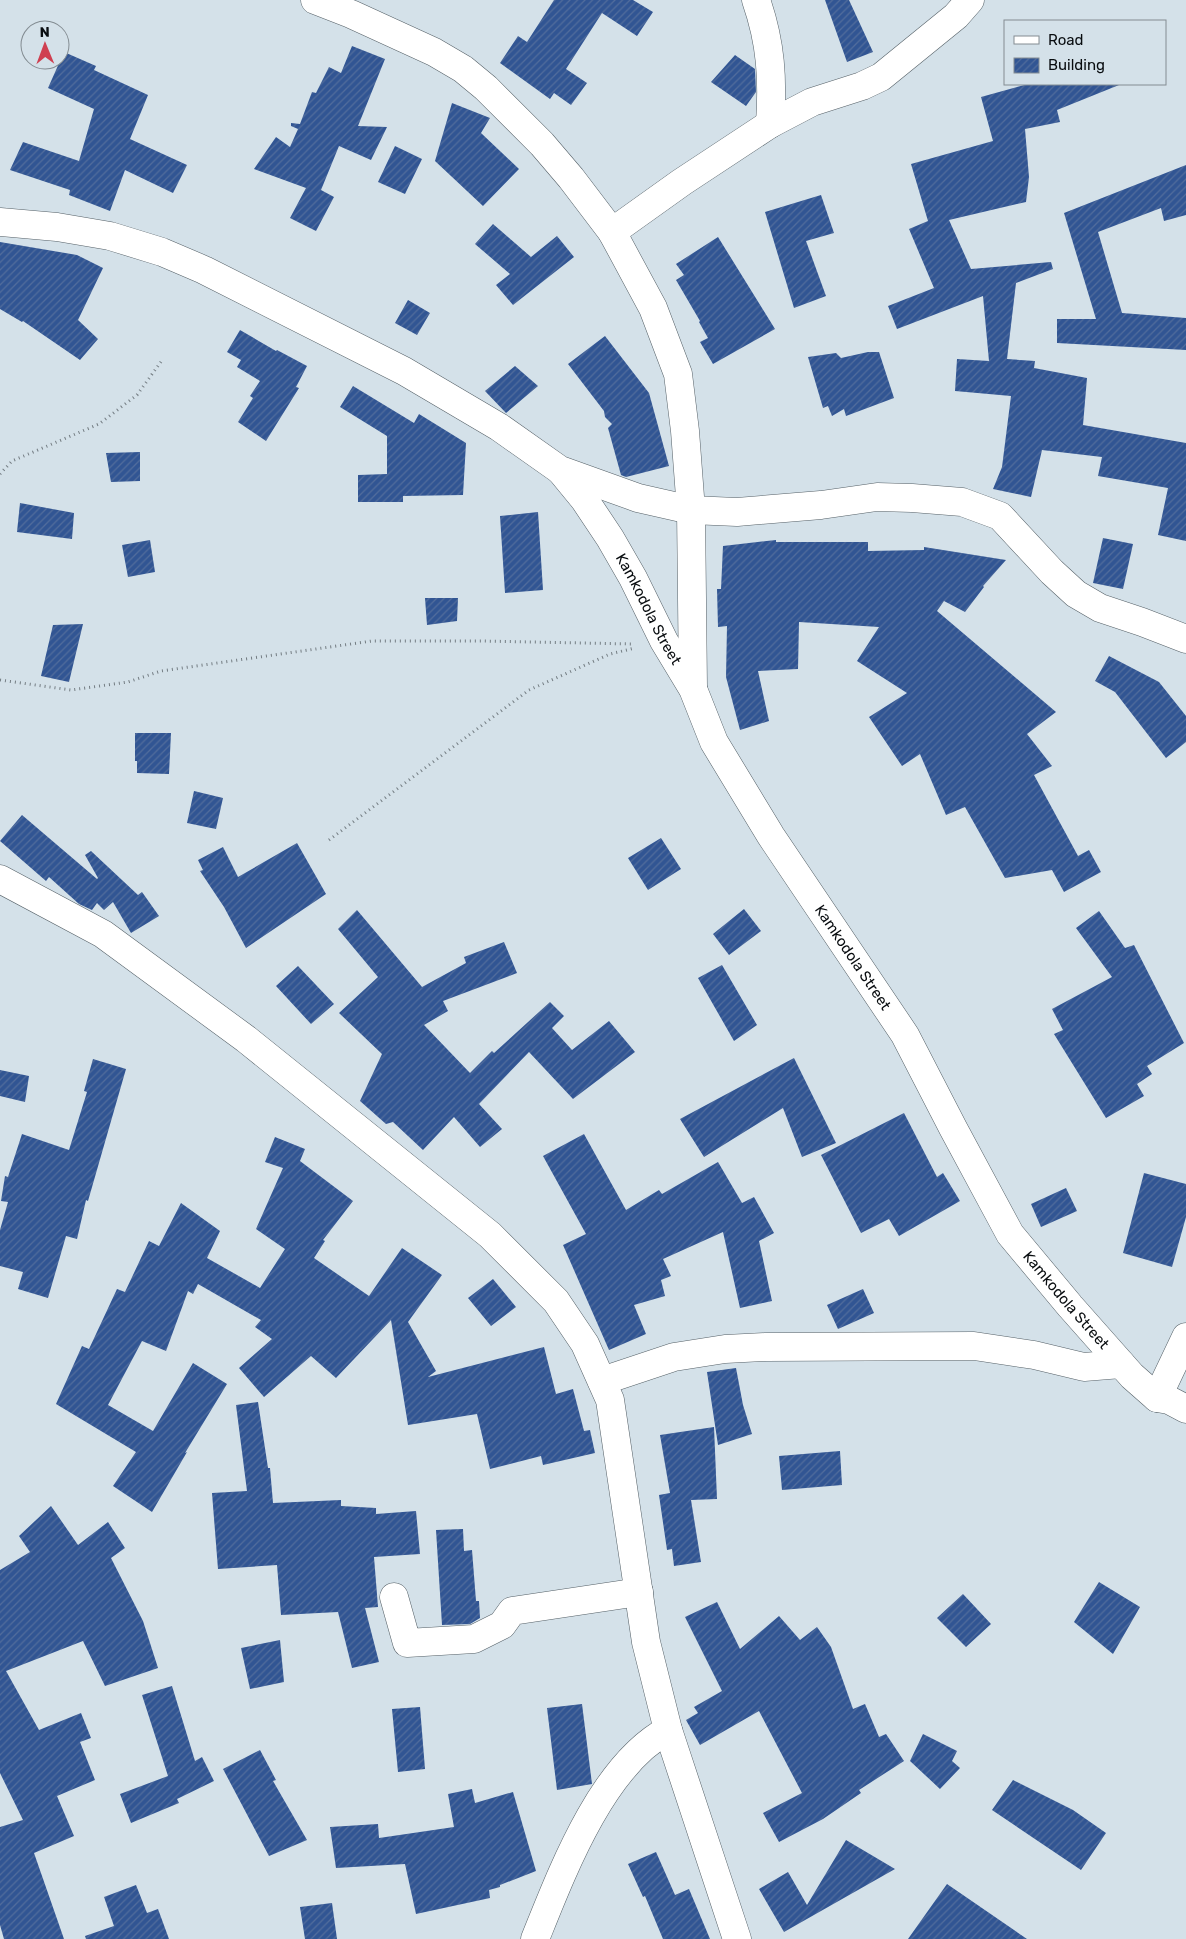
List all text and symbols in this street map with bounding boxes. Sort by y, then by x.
north arrow [20,20,70,70]
legend [1004,20,1166,85]
text: N [40,24,50,41]
text: Road [1048,31,1084,49]
text: Building [1048,56,1105,74]
street label: Kamkodola Street [612,550,685,668]
street label: Kamkodola Street [811,901,895,1014]
street label: Kamkodola Street [1019,1247,1113,1353]

